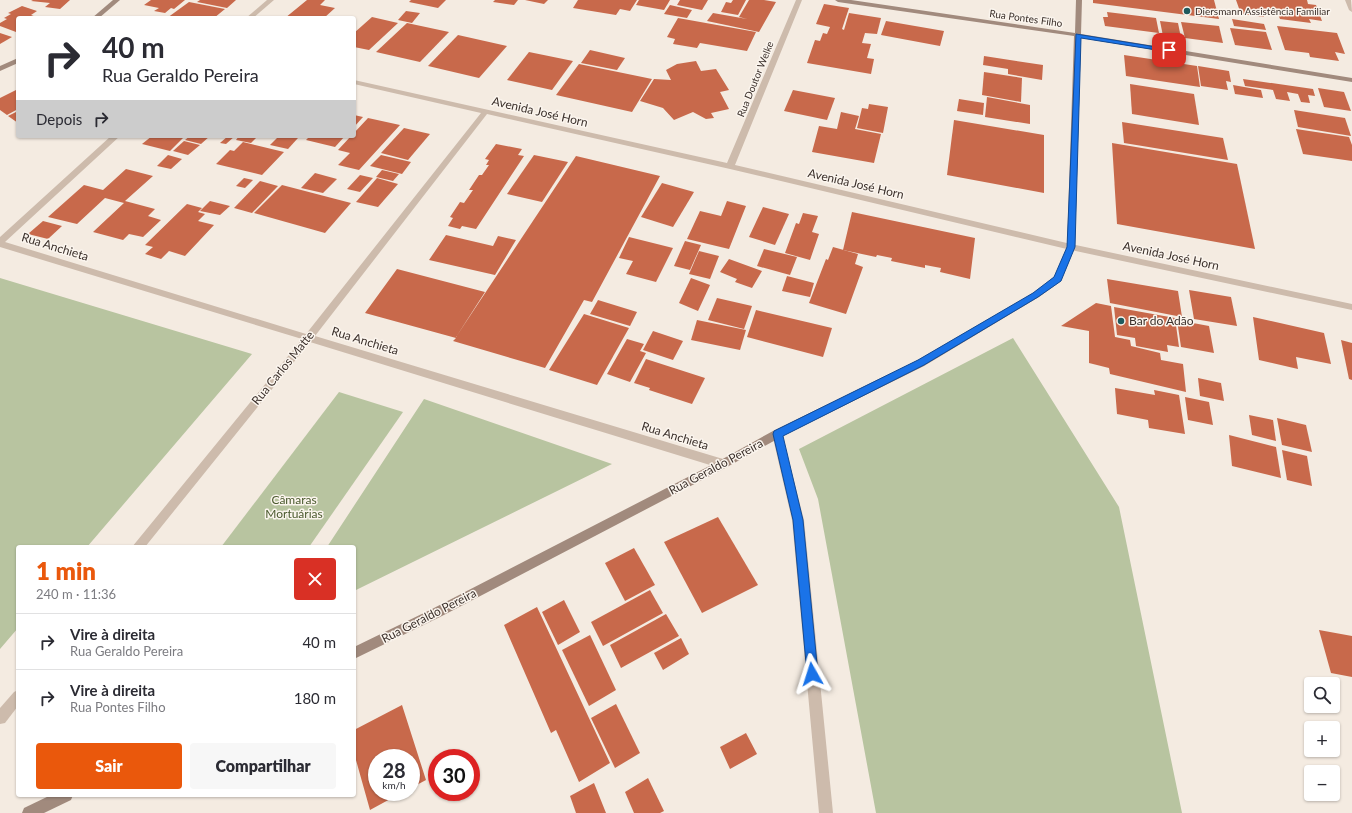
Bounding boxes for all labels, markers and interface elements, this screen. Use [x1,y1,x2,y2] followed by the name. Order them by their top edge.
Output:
[1195,5,1330,17] place label: Diersmann Assistência Familiar
[1182,6,1192,16] marker: Diersmann Assistência Familiar
[989,7,1064,29] street label: Rua Pontes Filho
[102,30,165,64] text: 40 m
[36,32,88,84] icon: right
[1152,33,1186,67] pin
[734,39,776,119] street label: Rua Doutor Welke
[1158,39,1180,61] icon: arrive
[102,64,259,86] text: Rua Geraldo Pereira
[491,93,590,130] street label: Avenida José Horn
[90,108,112,130] icon: right
[36,110,82,128] text: Depois
[807,165,906,202] street label: Avenida José Horn
[20,229,90,264] street label: Rua Anchieta
[1122,238,1221,273] street label: Avenida José Horn
[1129,313,1194,328] place label: Bar do Adão
[1116,316,1126,326] marker: Bar do Adão
[330,323,400,358] street label: Rua Anchieta
[248,328,317,408] street label: Rua Carlos Matte
[640,418,710,453] street label: Rua Anchieta
[666,435,765,498] street label: Rua Geraldo Pereira
[265,492,323,521] park label: Câmaras Mortuárias
[36,556,96,585] text: 1 min
[294,558,336,600] button: close
[379,585,479,646] street label: Rua Geraldo Pereira
[36,586,116,602] text: 240 m · 11:36
[70,625,155,643] text: Vire à direita
[36,631,58,653] icon: right
[302,633,336,651] text: 40 m
[70,643,183,659] text: Rua Geraldo Pereira
[791,653,833,695] position arrow
[1304,677,1340,801] map controls
[1304,677,1340,713] button: search
[70,681,155,699] text: Vire à direita
[36,687,58,709] icon: right
[294,689,336,707] text: 180 m
[70,699,166,715] text: Rua Pontes Filho
[1304,721,1340,757] button: +
[36,743,182,789] button: Sair
[190,743,336,789] button: Compartilhar
[428,749,480,801] speed limit sign: 30
[382,758,406,782] text: 28
[1304,765,1340,801] button: −
[382,779,406,791] text: km/h

